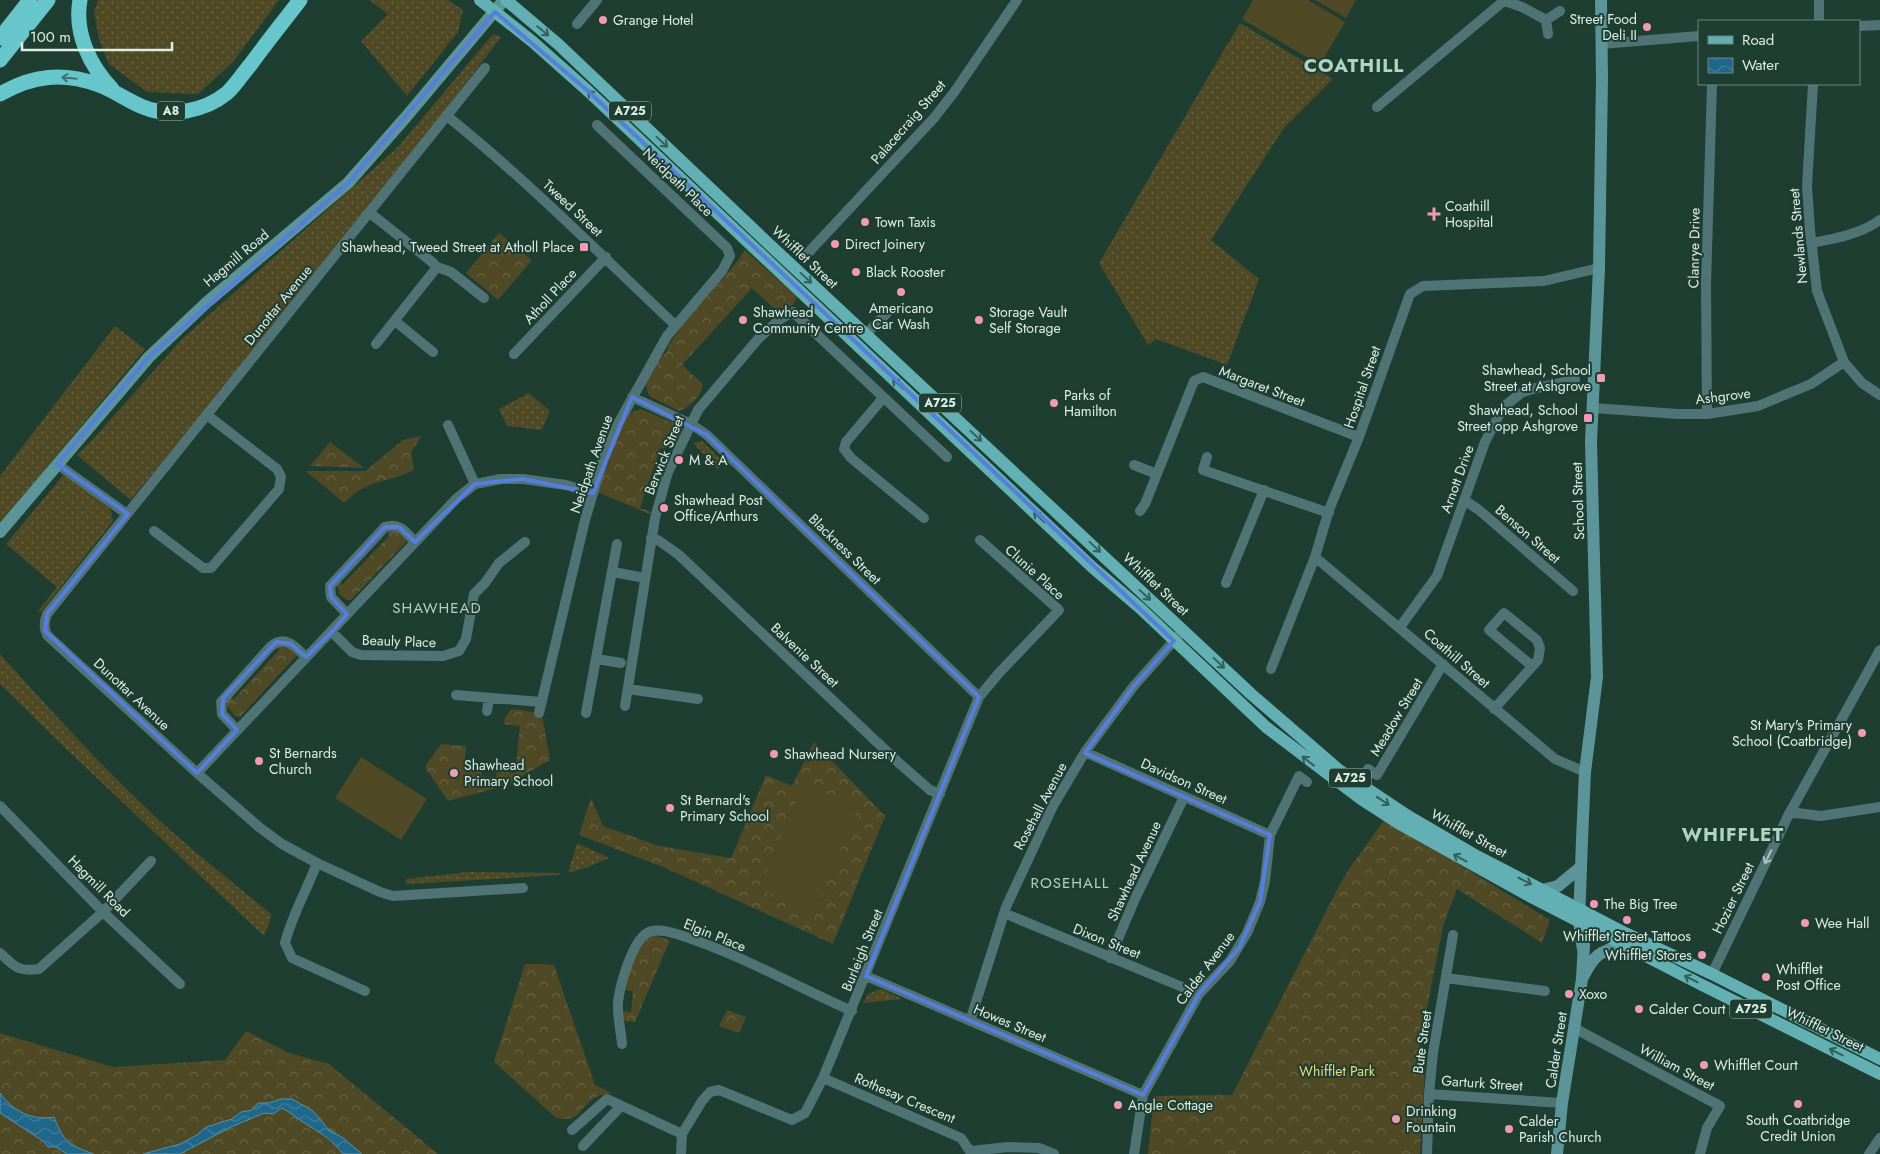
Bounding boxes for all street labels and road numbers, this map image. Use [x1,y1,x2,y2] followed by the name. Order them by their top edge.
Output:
[866,75,951,168] street label: Palacecraig Street
[157,102,185,120] road number: A8
[609,102,651,120] road number: A725
[638,143,718,221] street label: Neidpath Place
[539,175,608,241] street label: Tweed Street
[1784,187,1812,285] street label: Newlands Street
[1683,208,1705,288] street label: Clanrye Drive
[767,221,843,293] street label: Whifflet Street
[199,225,273,291] street label: Hagmill Road
[239,261,317,349] street label: Dunottar Avenue
[519,264,581,328] street label: Atholl Place
[1339,343,1386,431] street label: Hospital Street
[1216,361,1308,412] street label: Margaret Street
[1694,383,1752,409] street label: Ashgrove
[919,393,961,412] road number: A725
[565,412,617,516] street label: Neidpath Avenue
[639,412,689,498] street label: Berwick Street
[1435,442,1479,516] street label: Arnott Drive
[1567,461,1589,540] street label: School Street
[1491,500,1565,568] street label: Benson Street
[804,509,886,589] street label: Blackness Street
[1001,540,1069,604] street label: Clunie Place
[1118,548,1194,620] street label: Whifflet Street
[766,618,844,692] street label: Balvenie Street
[1419,623,1495,693] street label: Coathill Street
[362,630,436,652] street label: Beauly Place
[89,653,175,735] street label: Dunottar Avenue
[1365,674,1428,760] street label: Meadow Street
[1138,753,1231,809] street label: Davidson Street
[1008,759,1072,853] street label: Rosehall Avenue
[1329,768,1371,788] road number: A725
[1427,804,1511,862] street label: Whifflet Street
[1102,818,1166,924] street label: Shawhead Avenue
[64,851,134,921] street label: Hagmill Road
[1707,858,1759,937] street label: Hozier Street
[836,905,888,994] street label: Burleigh Street
[681,913,749,957] street label: Elgin Place
[1070,918,1144,964] street label: Dixon Street
[1171,927,1239,1009] street label: Calder Avenue
[971,999,1050,1048] street label: Howes Street
[1730,1000,1772,1019] road number: A725
[1783,1002,1868,1057] street label: Whifflet Street
[1408,1009,1436,1075] street label: Bute Street
[1540,1010,1572,1090] street label: Calder Street
[1636,1039,1719,1096] street label: William Street
[852,1068,959,1128] street label: Rothesay Crescent
[1441,1070,1524,1096] street label: Garturk Street

